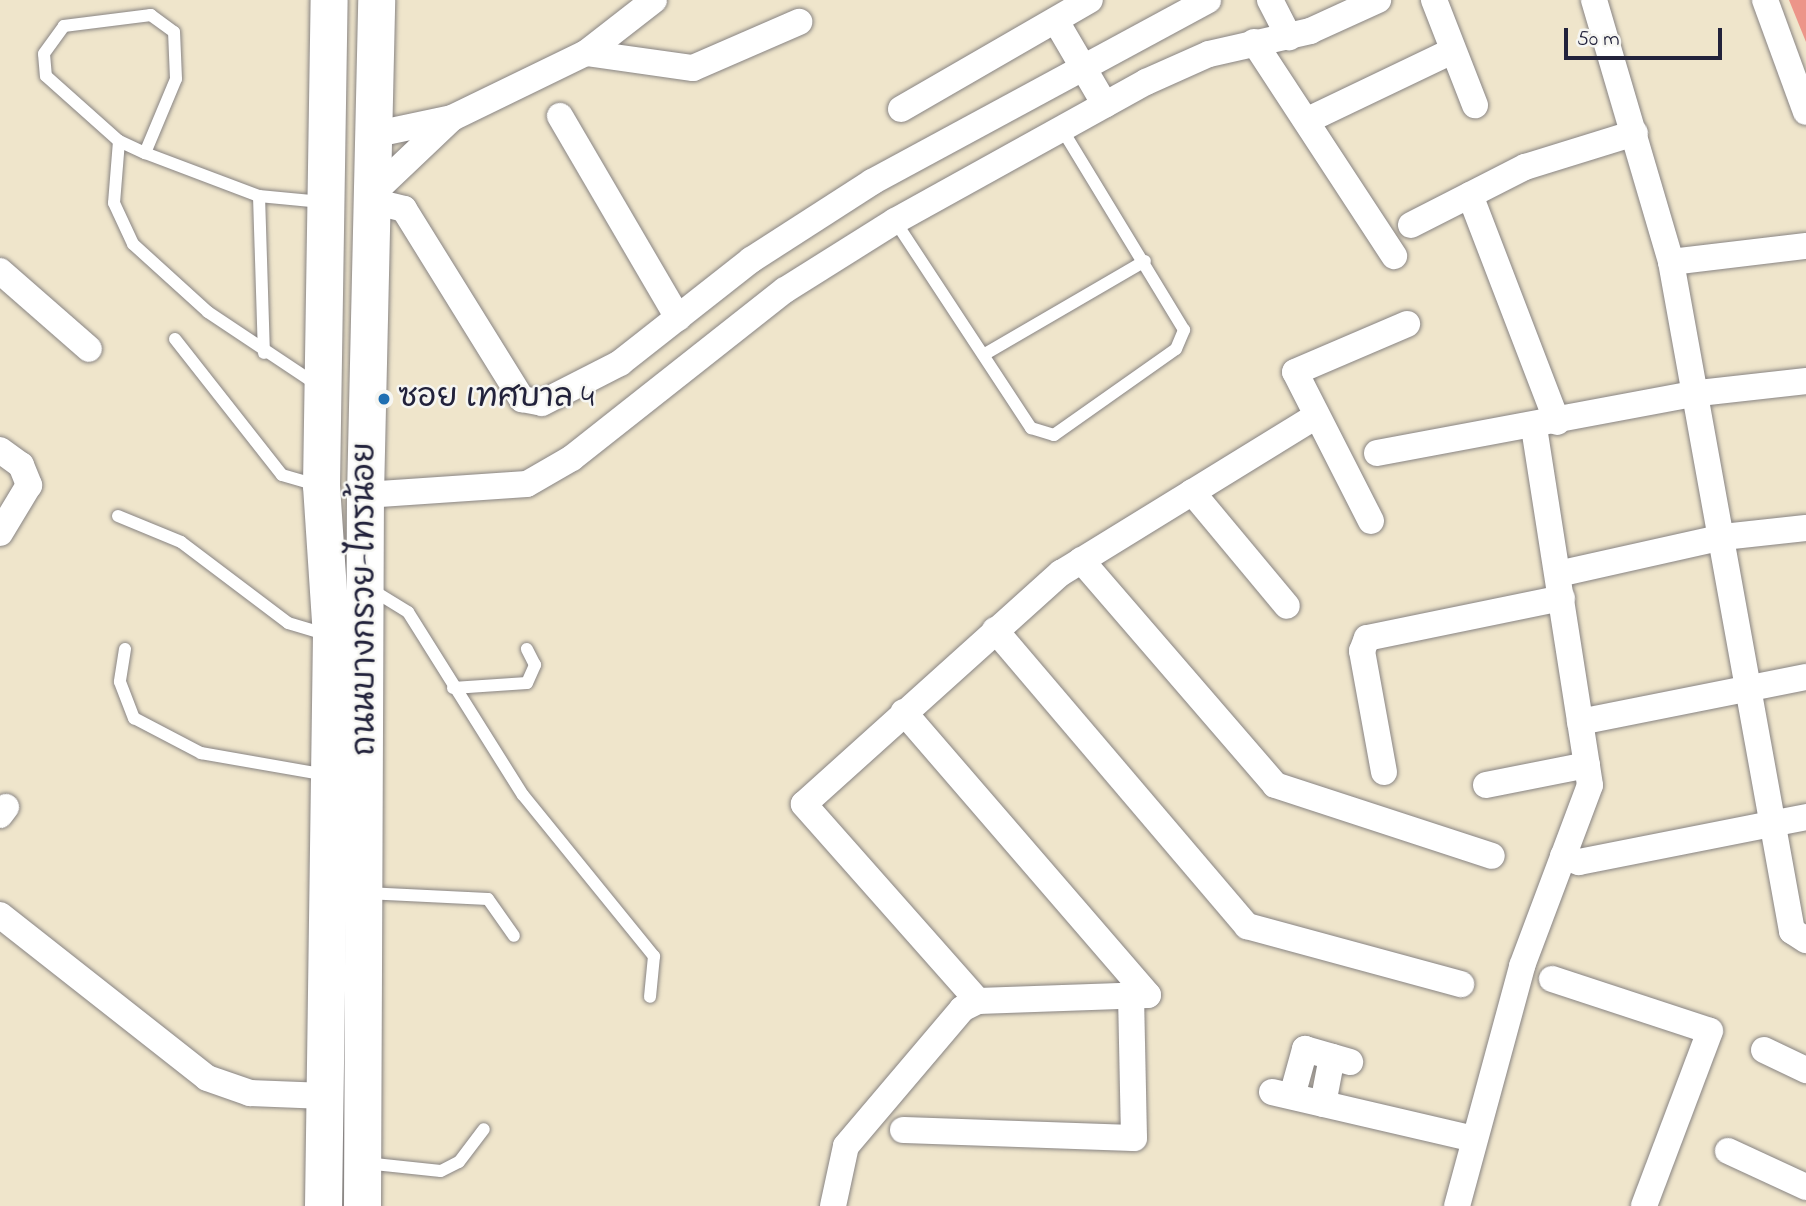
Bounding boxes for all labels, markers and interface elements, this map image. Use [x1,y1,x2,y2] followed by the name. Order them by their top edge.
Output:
[1568,14,1726,58] scale bar
[1577,25,1620,55] text: 50 m
[398,380,594,418] place label: ซอย เทศบาล 4
[376,391,392,407] marker: ซอย เทศบาล 4
[348,442,386,756] street label: ถนนบางกรวย-ไทรน้อย

